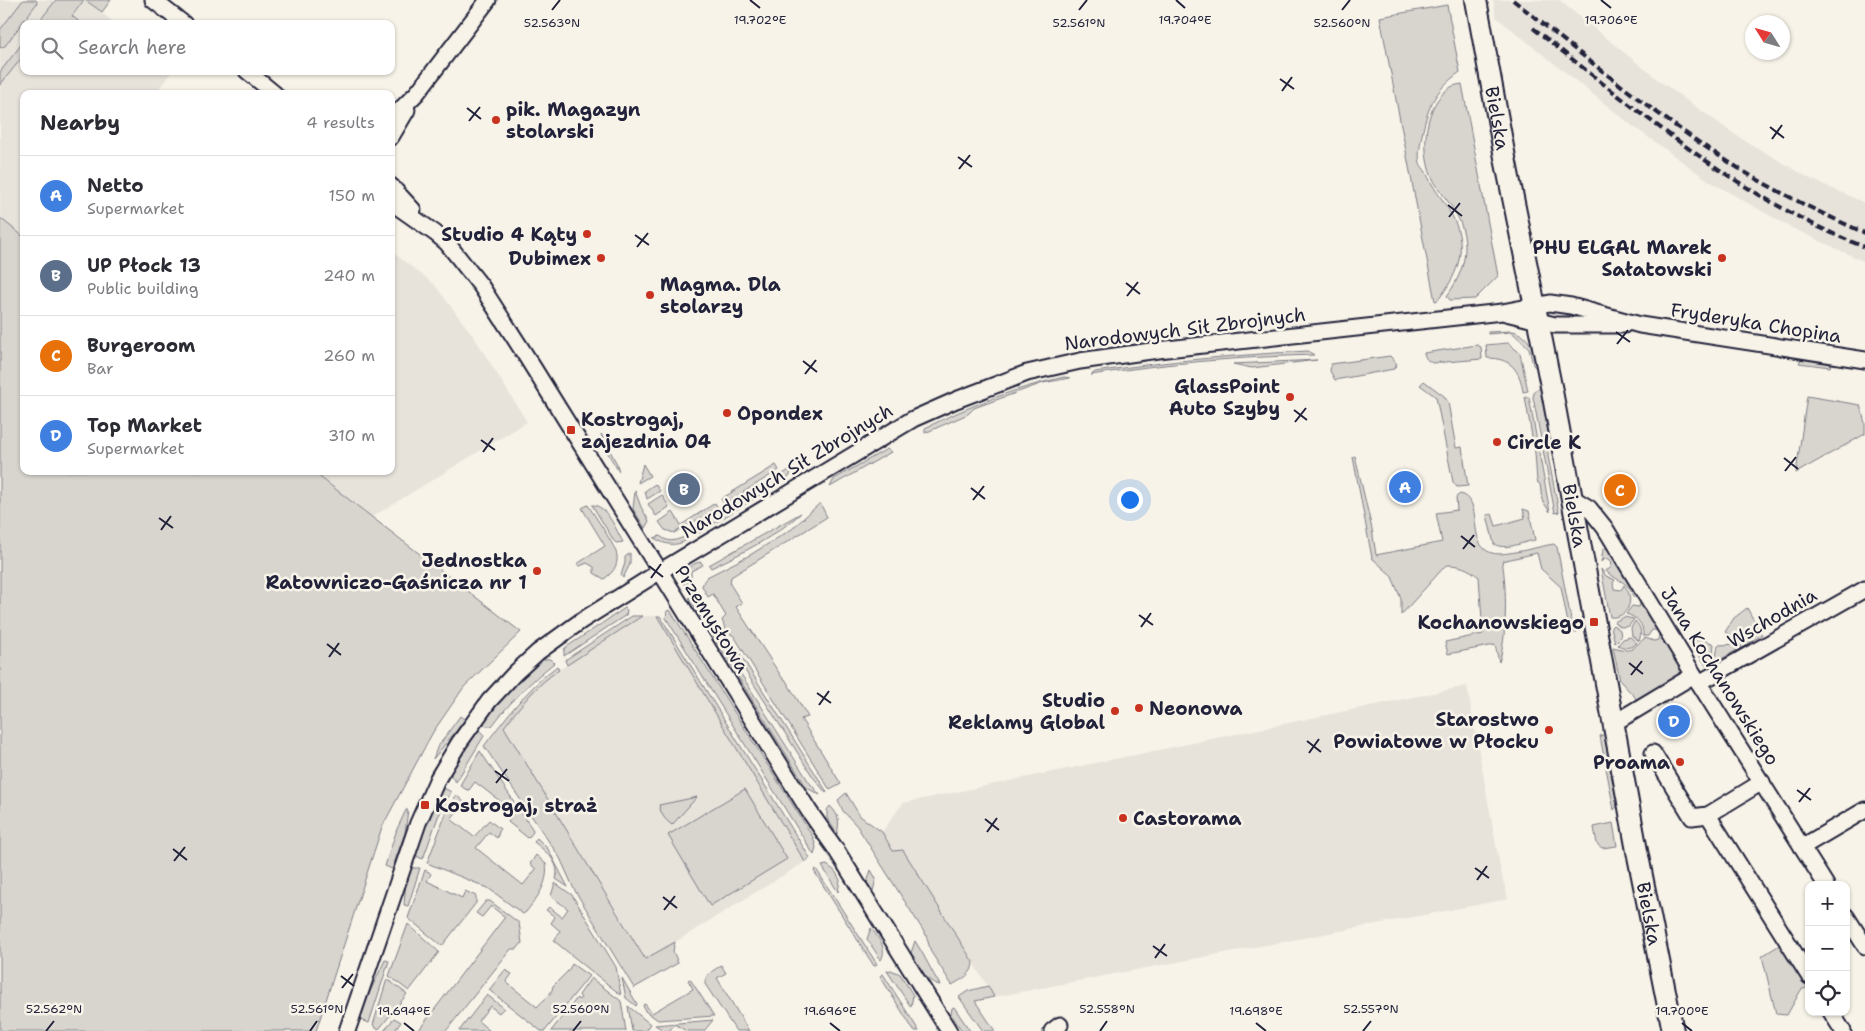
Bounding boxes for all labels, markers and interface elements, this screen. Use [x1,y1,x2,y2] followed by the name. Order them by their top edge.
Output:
[734,12,786,28] text: 19.702°E
[1159,12,1211,28] text: 19.704°E
[1584,12,1638,28] text: 19.706°E
[524,15,580,31] text: 52.563°N
[1053,15,1105,31] text: 52.561°N
[1314,15,1370,31] text: 52.560°N
[1745,15,1790,60] north arrow
[20,20,395,75] search box
[38,34,66,62] icon: search
[78,35,187,60] text: Search here
[1480,84,1516,152] street label: Bielska
[506,97,641,144] place label: pik. Magazyn stolarski
[40,109,120,137] text: Nearby
[306,112,375,133] text: 4 results
[490,114,502,126] marker: pik. Magazyn stolarski
[87,173,144,198] text: Netto
[50,185,62,206] text: A
[328,185,375,206] text: 150 m
[87,198,184,219] text: Supermarket
[441,222,577,247] place label: Studio 4 Kąty
[581,228,593,240] marker: Studio 4 Kąty
[1532,235,1712,282] place label: PHU ELGAL Marek Sałatowski
[509,246,591,271] place label: Dubimex
[595,252,607,264] marker: Dubimex
[1716,252,1728,264] marker: PHU ELGAL Marek Sałatowski
[87,253,201,278] text: UP Płock 13
[51,265,61,286] text: B
[323,265,375,286] text: 240 m
[660,272,781,319] place label: Magma. Dla stolarzy
[87,278,199,299] text: Public building
[644,289,656,301] marker: Magma. Dla stolarzy
[1669,297,1843,349] street label: Fryderyka Chopina
[1063,302,1307,356] street label: Narodowych Sił Zbrojnych
[87,333,195,358] text: Burgeroom
[51,345,61,366] text: C
[323,345,375,366] text: 260 m
[87,358,114,379] text: Bar
[1169,374,1280,421] place label: GlassPoint Auto Szyby
[1284,391,1296,403] marker: GlassPoint Auto Szyby
[676,398,898,544] street label: Narodowych Sił Zbrojnych
[737,401,823,426] place label: Opondex
[581,407,712,454] place label: Kostrogaj, zajezdnia 04
[721,407,733,419] marker: Opondex
[87,413,202,438] text: Top Market
[565,424,577,436] marker: Kostrogaj, zajezdnia 04
[50,425,62,446] text: D
[328,425,375,446] text: 310 m
[1507,430,1581,455] place label: Circle K
[1491,436,1503,448] marker: Circle K
[87,438,184,459] text: Supermarket
[1389,468,1421,506] pin: A
[668,470,700,508] pin: B
[1604,471,1636,509] pin: C
[1557,482,1593,549] street label: Bielska
[1117,487,1143,513] your location
[266,548,527,595] place label: Jednostka Ratowniczo-Gaśnicza nr 1
[669,561,755,678] street label: Przemysłowa
[531,565,543,577] marker: Jednostka Ratowniczo-Gaśnicza nr 1
[1655,582,1785,770] street label: Jana Kochanowskiego
[1723,582,1821,654] street label: Wschodnia
[1417,610,1584,635] place label: Kochanowskiego
[1588,616,1600,628] marker: Kochanowskiego
[948,688,1105,735] place label: Studio Reklamy Global
[1149,696,1243,721] place label: Neonowa
[1133,702,1145,714] marker: Neonowa
[1658,702,1690,740] pin: D
[1109,705,1121,717] marker: Studio Reklamy Global
[1333,707,1539,754] place label: Starostwo Powiatowe w Płocku
[1543,724,1555,736] marker: Starostwo Powiatowe w Płocku
[1593,750,1670,775] place label: Proama
[1674,756,1686,768] marker: Proama
[435,793,598,818] place label: Kostrogaj, straż
[419,799,431,811] marker: Kostrogaj, straż
[1133,806,1241,831] place label: Castorama
[1117,812,1129,824] marker: Castorama
[1631,880,1668,948] street label: Bielska
[1805,881,1850,1016] map controls
[1805,881,1850,926] button: +
[1805,926,1850,971] button: −
[1805,971,1850,1016] button: locate
[26,1001,82,1017] text: 52.562°N
[291,1001,343,1017] text: 52.561°N
[553,1001,609,1017] text: 52.560°N
[1079,1001,1135,1017] text: 52.558°N
[1343,1001,1399,1017] text: 52.557°N
[378,1003,431,1019] text: 19.694°E
[803,1003,857,1019] text: 19.696°E
[1229,1003,1283,1019] text: 19.698°E
[1655,1003,1709,1019] text: 19.700°E

